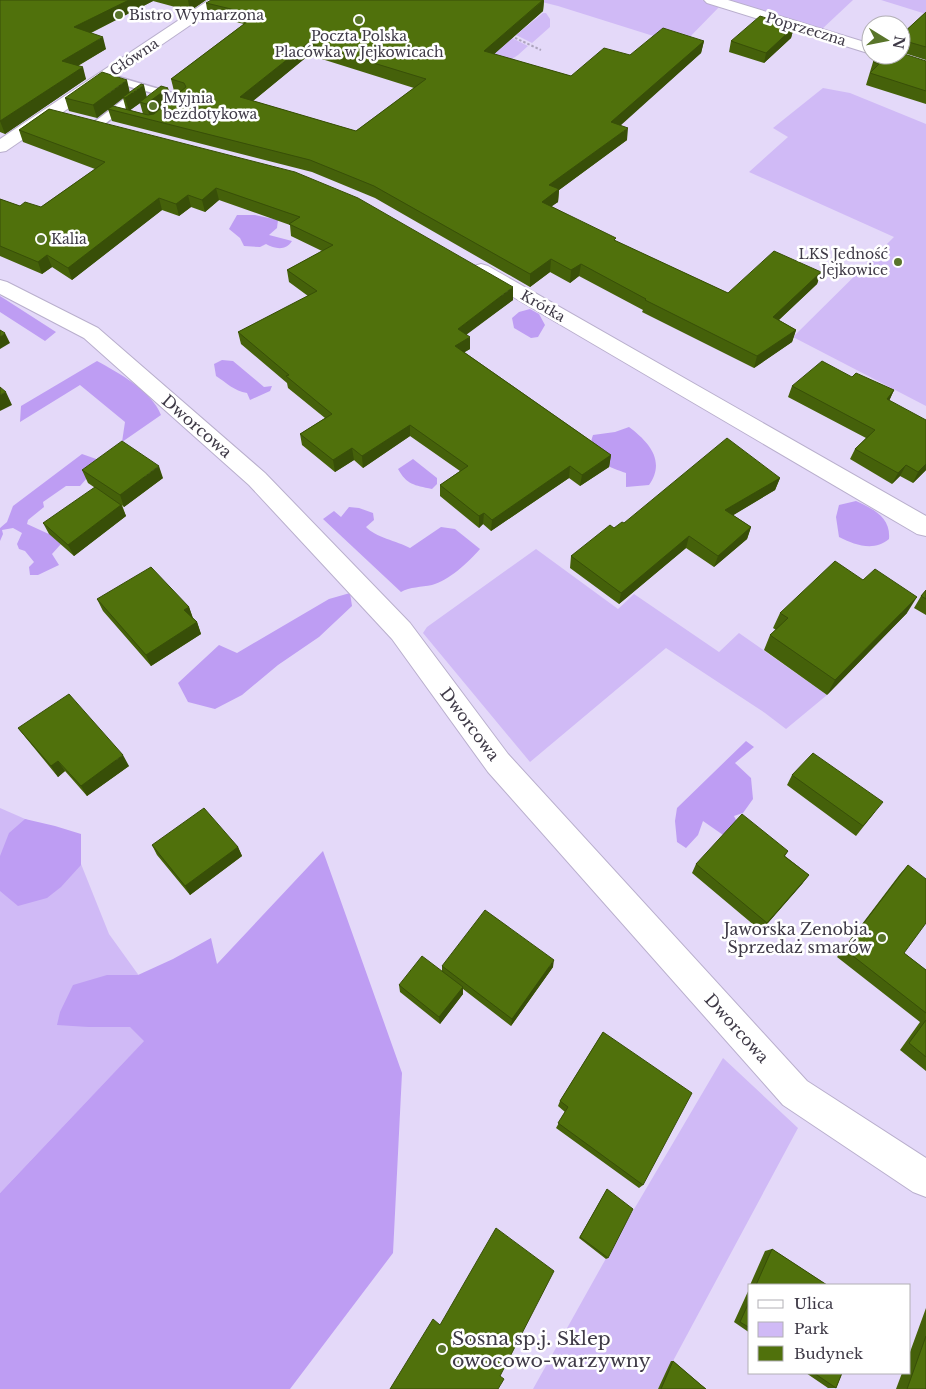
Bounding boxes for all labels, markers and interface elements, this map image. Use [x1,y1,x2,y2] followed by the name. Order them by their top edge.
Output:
[129,6,264,24] place label: Bistro Wymarzona
[764,8,849,50] street label: Poprzeczna
[113,9,125,21] marker: Bistro Wymarzona
[353,14,365,26] marker: Poczta Polska Placówka w Jejkowicach
[861,15,911,65] north arrow
[274,27,444,61] place label: Poczta Polska Placówka w Jejkowicach
[106,34,162,80] street label: Główna
[889,34,909,50] text: N
[162,89,258,123] place label: Myjnia bezdotykowa
[147,100,159,112] marker: Myjnia bezdotykowa
[51,230,87,248] place label: Kalia
[35,233,47,245] marker: Kalia
[799,245,888,279] place label: LKS Jedność Jejkowice
[892,256,904,268] marker: LKS Jedność Jejkowice
[518,286,569,326] street label: Krótka
[158,390,236,462] street label: Dworcowa
[436,683,504,765] street label: Dworcowa
[722,919,872,957] place label: Jaworska Zenobia. Sprzedaż smarów
[876,932,888,944] marker: Jaworska Zenobia. Sprzedaż smarów
[701,989,773,1067] street label: Dworcowa
[748,1284,911,1374] legend
[794,1294,834,1313] text: Ulica
[794,1319,830,1338] text: Park
[452,1327,651,1372] place label: Sosna sp.j. Sklep owocowo-warzywny
[436,1343,448,1355] marker: Sosna sp.j. Sklep owocowo-warzywny
[794,1344,864,1363] text: Budynek

